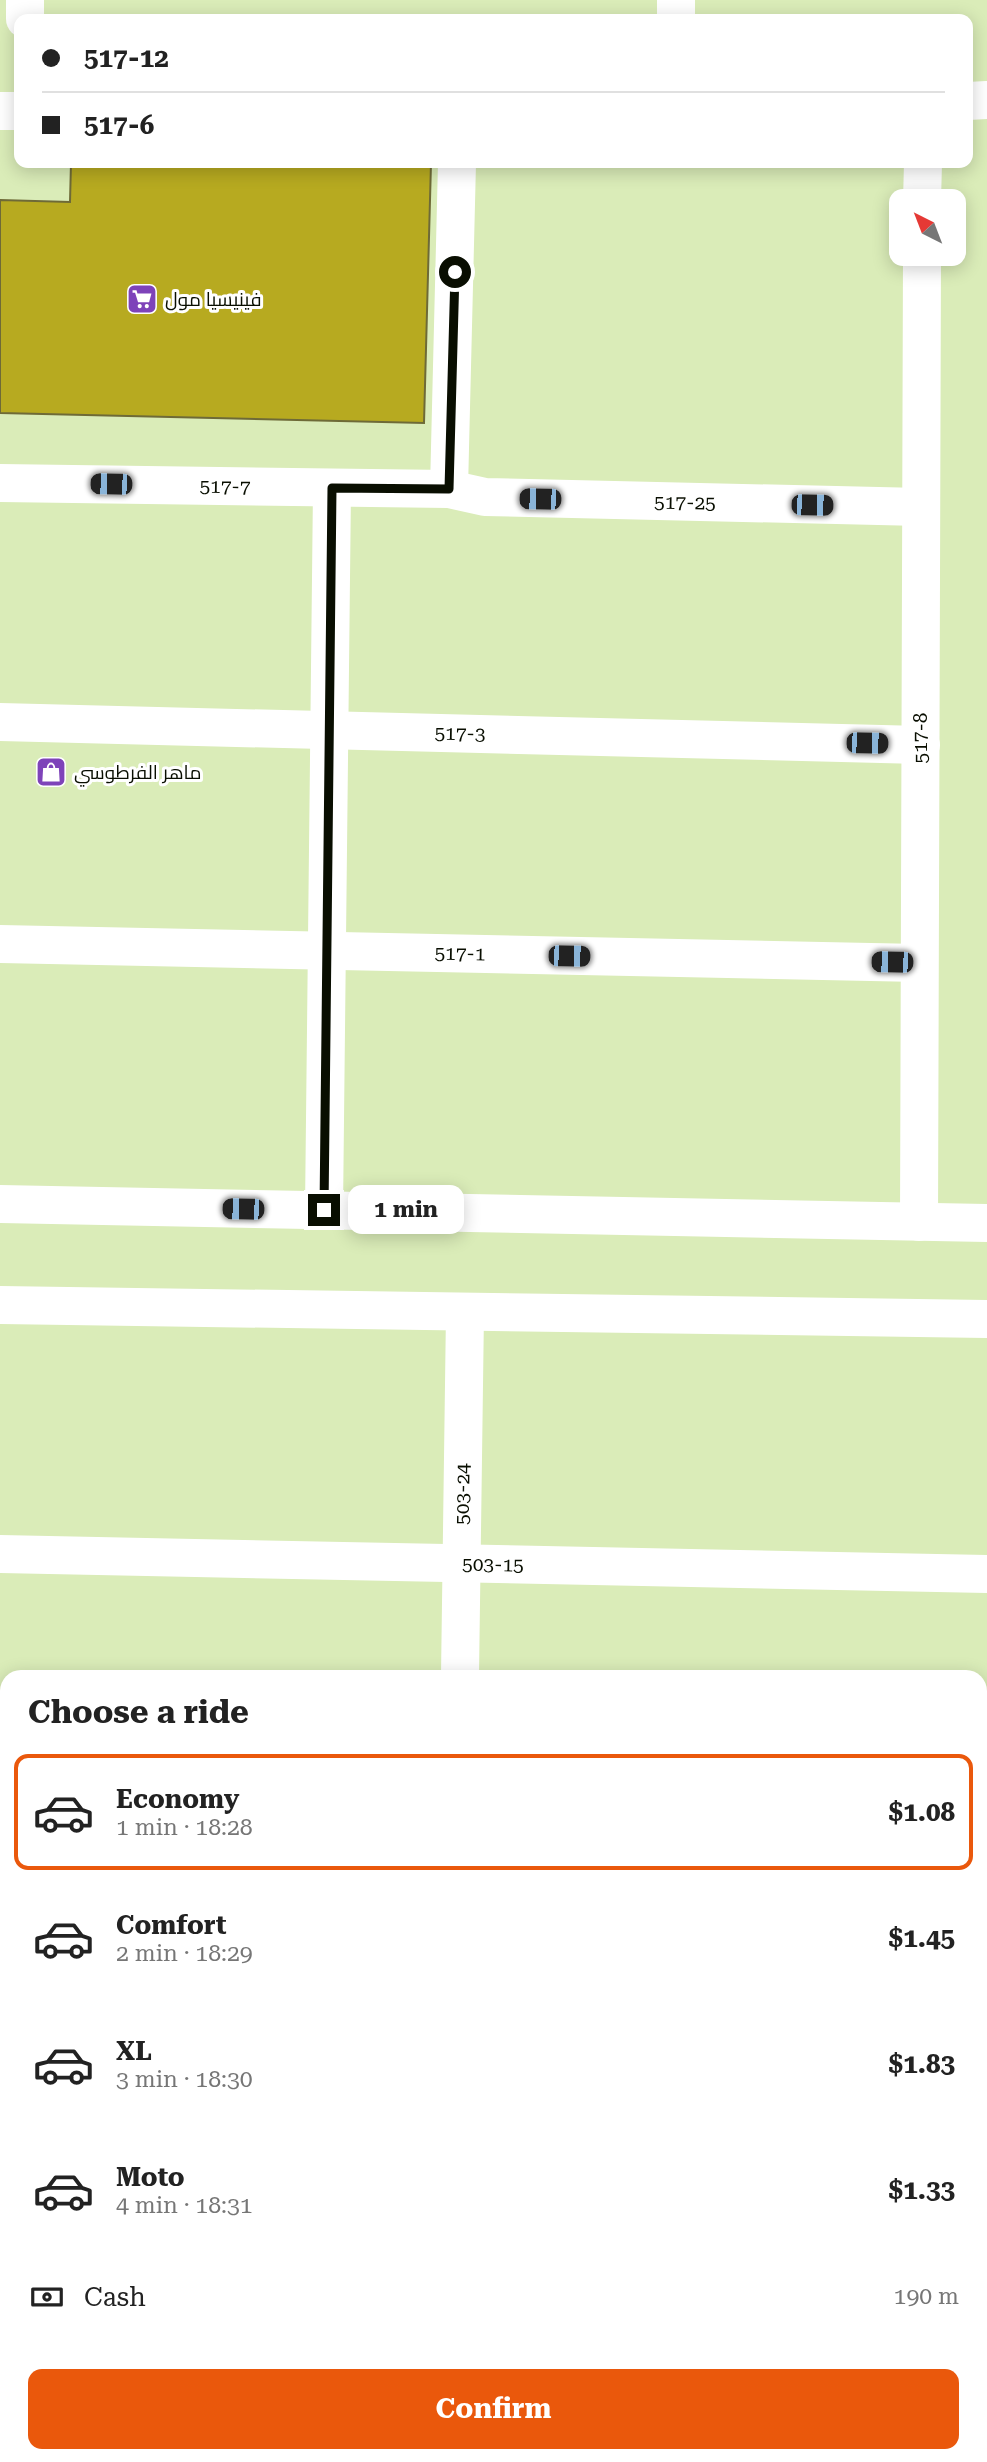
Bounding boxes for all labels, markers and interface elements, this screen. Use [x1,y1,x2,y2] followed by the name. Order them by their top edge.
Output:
[84,43,169,73] text: 517-12
[84,110,154,140] text: 517-6
[889,189,966,266] north arrow
[889,189,966,266] map controls
[439,256,471,288] route start
[125,282,159,316] supermarket icon: فينيسيا مول
[165,288,261,311] place label: فينيسيا مول
[90,473,133,495] car
[199,475,251,498] street label: 517-7
[519,488,562,510] car
[654,490,716,515] street label: 517-25
[791,494,834,516] car
[909,713,932,763] street label: 517-8
[434,722,486,745] street label: 517-3
[846,732,889,754] car
[34,755,68,789] shop icon: ماهر الفرطوسي
[74,761,201,787] place label: ماهر الفرطوسي
[434,942,486,965] street label: 517-1
[548,945,591,967] car
[871,951,914,973] car
[348,1186,464,1234] callout: 1 min
[308,1194,340,1226] route end
[374,1196,438,1223] text: 1 min
[222,1198,265,1220] car
[450,1463,475,1525] street label: 503-24
[462,1552,524,1577] street label: 503-15
[28,1693,249,1731] text: Choose a ride
[32,1781,95,1844] icon: car
[116,1784,239,1814] text: Economy
[889,1797,955,1827] text: $1.08
[116,1814,253,1841] text: 1 min · 18:28
[32,1907,95,1970] icon: car
[116,1910,226,1940] text: Comfort
[889,1923,955,1953] text: $1.45
[116,1940,253,1967] text: 2 min · 18:29
[32,2033,95,2096] icon: car
[116,2036,152,2066] text: XL
[889,2049,955,2079] text: $1.83
[116,2066,253,2093] text: 3 min · 18:30
[32,2159,95,2222] icon: car
[116,2162,185,2192] text: Moto
[889,2175,955,2205] text: $1.33
[116,2192,253,2219] text: 4 min · 18:31
[28,2278,66,2316] icon: cash
[84,2282,146,2312] text: Cash
[894,2283,959,2310] text: 190 m
[28,2369,959,2449] button: Confirm

